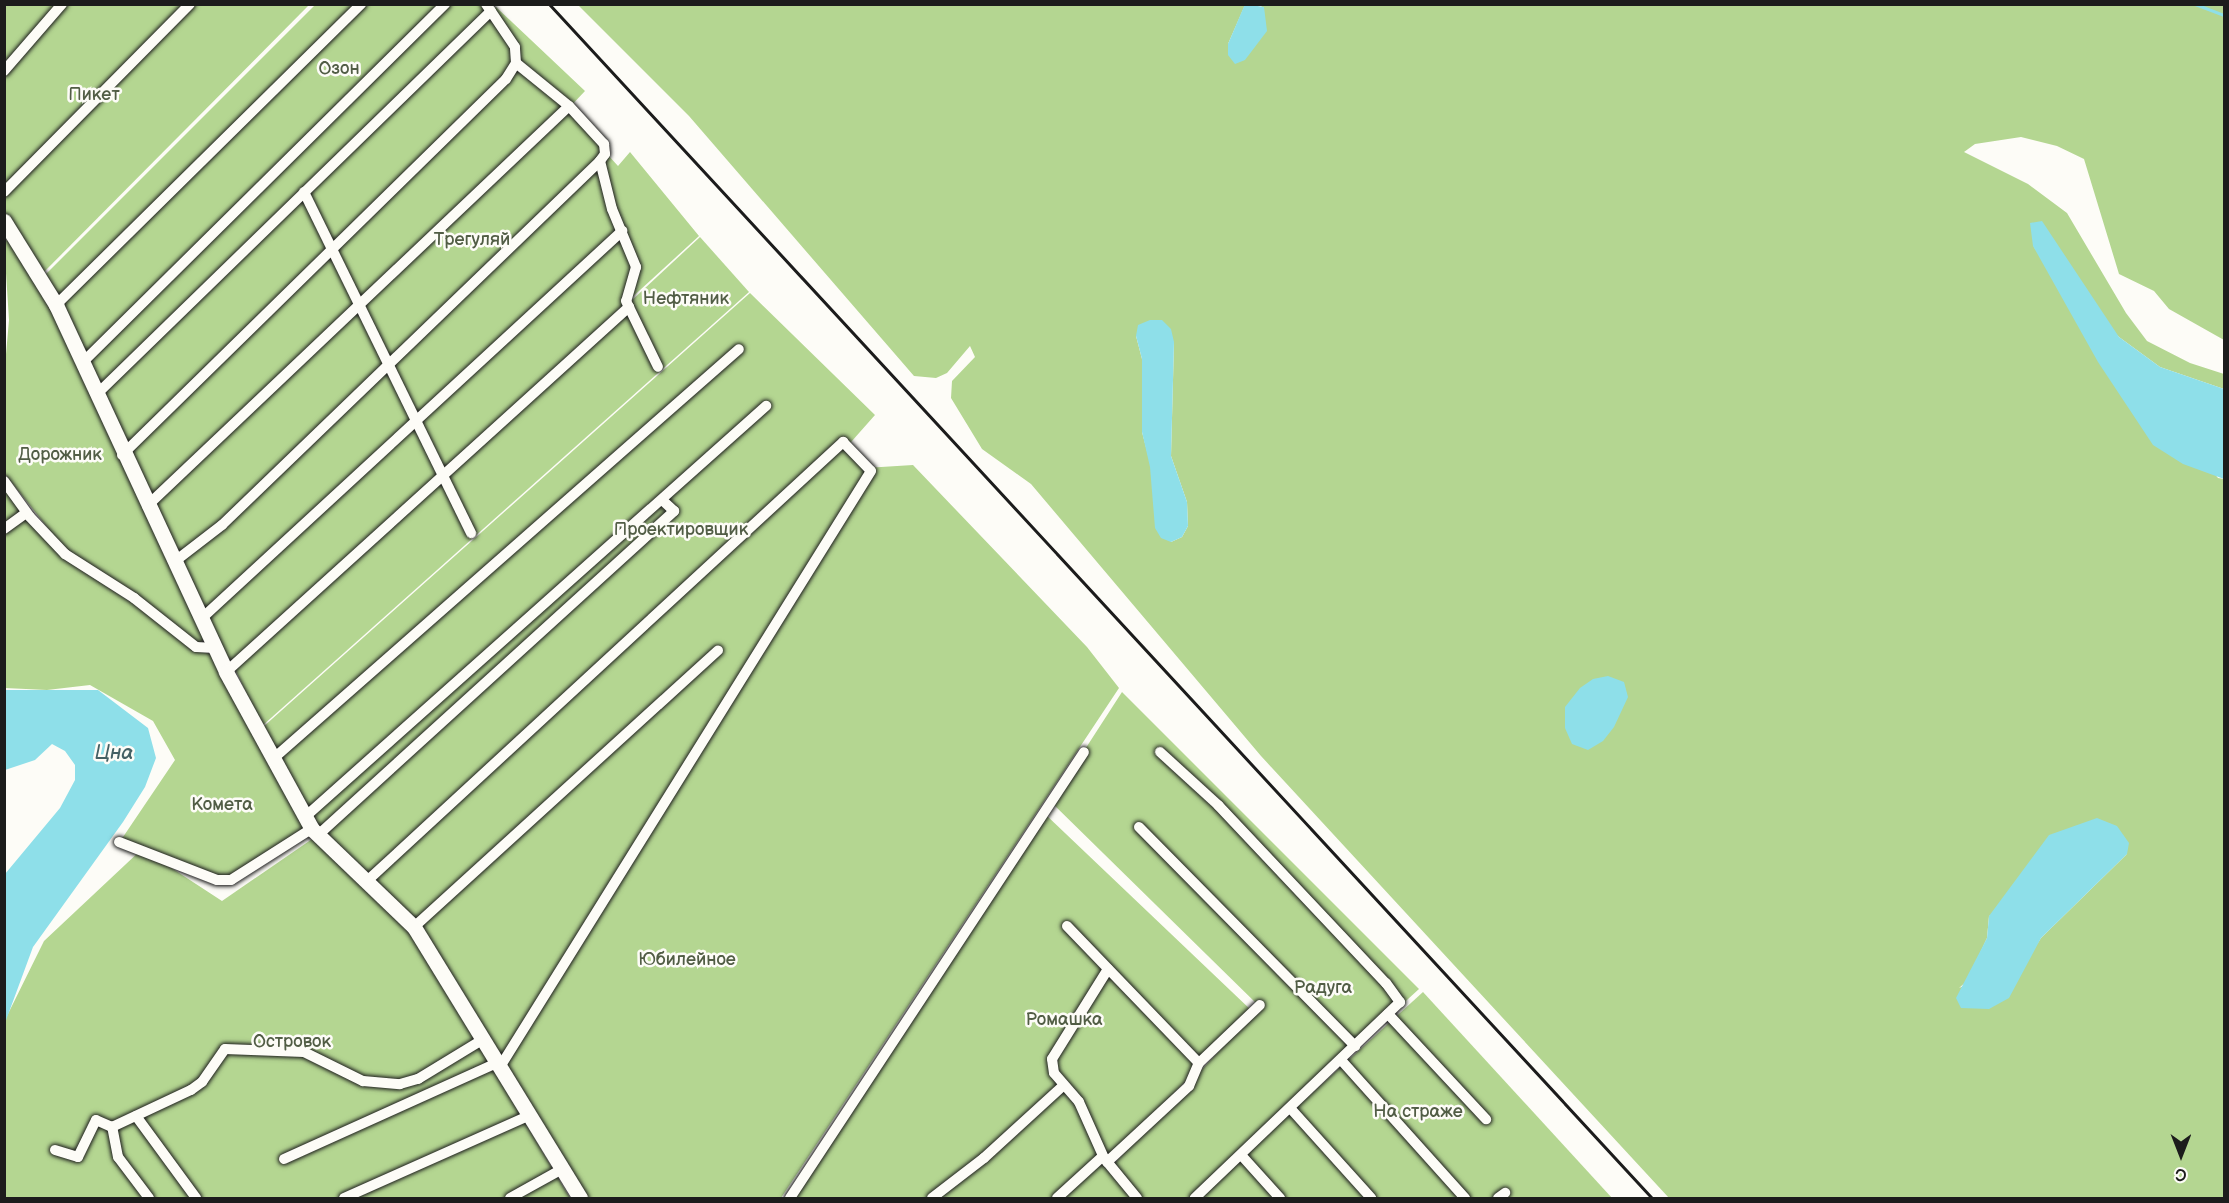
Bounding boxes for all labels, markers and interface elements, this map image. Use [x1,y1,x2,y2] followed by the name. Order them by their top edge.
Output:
[318,58,360,80] park label: Озон
[68,84,120,106] park label: Пикет
[434,229,510,251] park label: Трегуляй
[643,288,729,310] park label: Нефтяник
[18,444,102,466] park label: Дорожник
[614,519,748,541] park label: Проектировщик
[95,741,133,765] water label: Цна
[191,794,253,816] park label: Комета
[638,949,736,971] park label: Юбилейное
[1294,977,1352,999] park label: Радуга
[1025,1009,1103,1031] park label: Ромашка
[253,1031,331,1053] park label: Островок
[1373,1101,1463,1123] park label: На страже
[2151,1125,2211,1185] north arrow
[2175,1164,2187,1183] text: С

